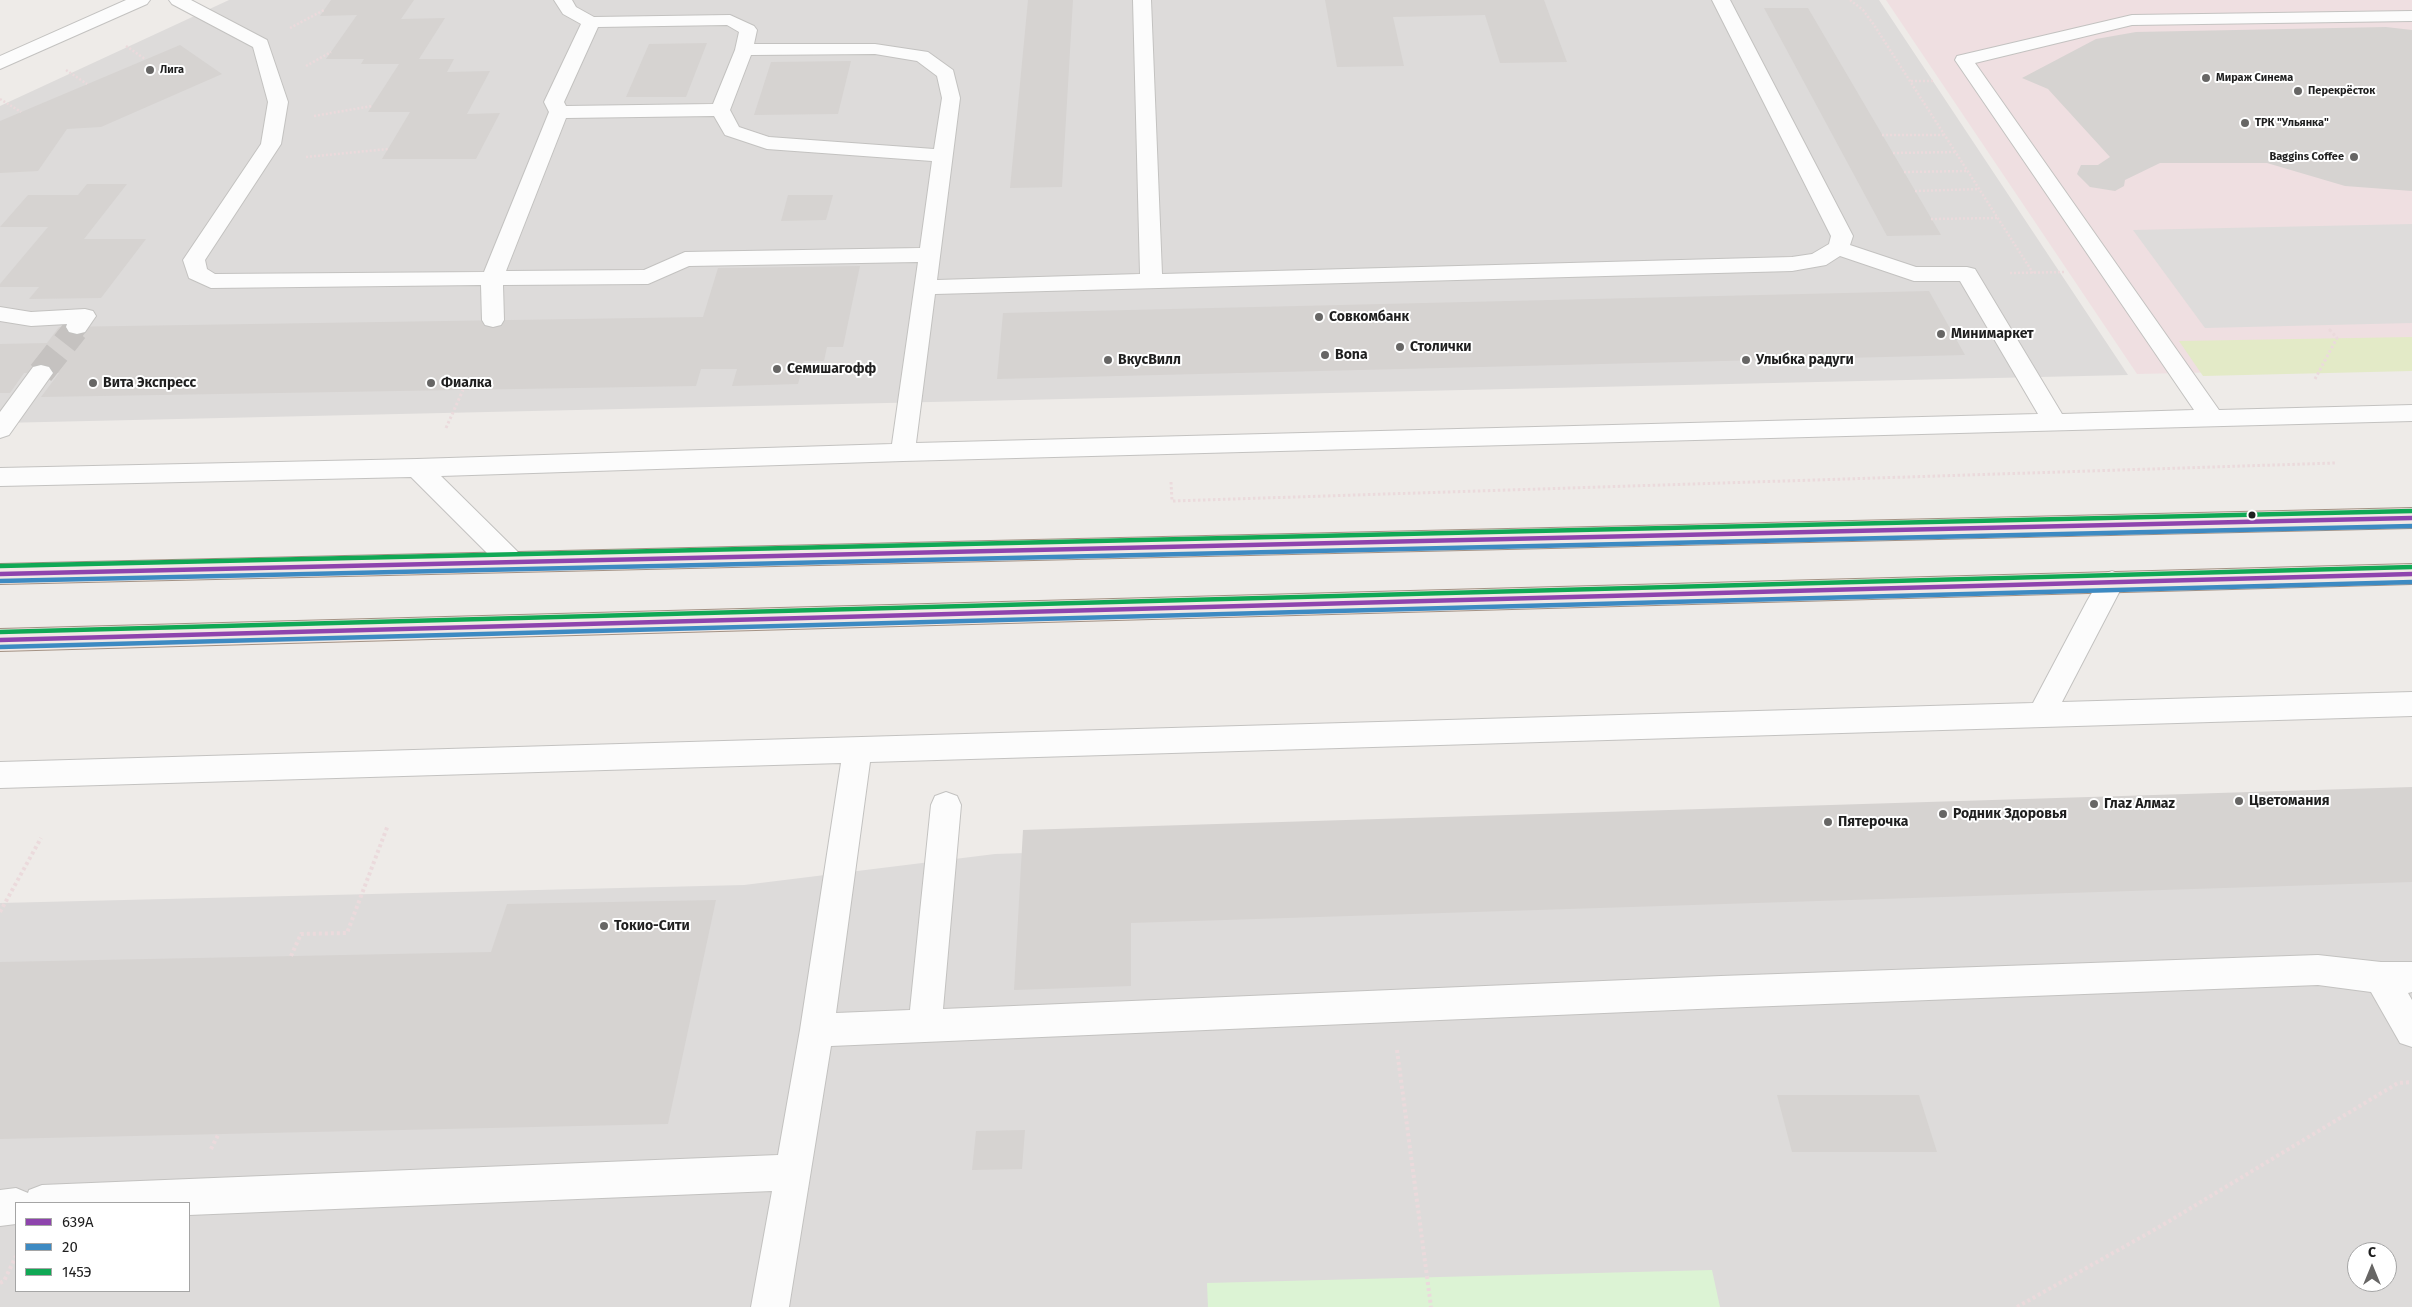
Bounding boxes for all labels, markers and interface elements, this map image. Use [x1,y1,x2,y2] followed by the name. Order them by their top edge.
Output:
[160,63,184,77] place label: Лига
[144,64,156,76] marker: Лига
[2216,71,2293,85] place label: Мираж Синема
[2200,72,2212,84] marker: Мираж Синема
[2308,84,2375,98] place label: Перекрёсток
[2292,85,2304,97] marker: Перекрёсток
[2255,116,2329,130] place label: ТРК "Ульянка"
[2239,117,2251,129] marker: ТРК "Ульянка"
[2269,150,2344,164] place label: Baggins Coffee
[2348,151,2360,163] marker: Baggins Coffee
[1329,309,1409,325] place label: Совкомбанк
[1313,311,1325,323] marker: Совкомбанк
[1951,326,2034,342] place label: Минимаркет
[1935,328,1947,340] marker: Минимаркет
[1410,339,1472,355] place label: Столички
[1394,341,1406,353] marker: Столички
[1335,347,1368,363] place label: Bona
[1319,349,1331,361] marker: Bona
[1118,352,1181,368] place label: ВкусВилл
[1756,352,1854,368] place label: Улыбка радуги
[1102,354,1114,366] marker: ВкусВилл
[1740,354,1752,366] marker: Улыбка радуги
[787,361,876,377] place label: Семишагофф
[771,363,783,375] marker: Семишагофф
[103,375,196,391] place label: Вита Экспресс
[441,375,492,391] place label: Фиалка
[87,377,99,389] marker: Вита Экспресс
[425,377,437,389] marker: Фиалка
[2247,510,2257,520] unlabelled marker
[2249,793,2329,809] place label: Цветомания
[2233,795,2245,807] marker: Цветомания
[2104,796,2175,812] place label: Глаz Алмаz
[2088,798,2100,810] marker: Глаz Алмаz
[1953,806,2067,822] place label: Родник Здоровья
[1937,808,1949,820] marker: Родник Здоровья
[1838,814,1908,830] place label: Пятерочка
[1822,816,1834,828] marker: Пятерочка
[614,918,690,934] place label: Токио-Сити
[598,920,610,932] marker: Токио-Сити
[15,1202,190,1292] legend
[62,1213,93,1231] text: 639А
[62,1238,78,1256] text: 20
[2347,1242,2397,1292] north arrow
[2368,1244,2376,1261] text: С
[62,1263,92,1281] text: 145Э

